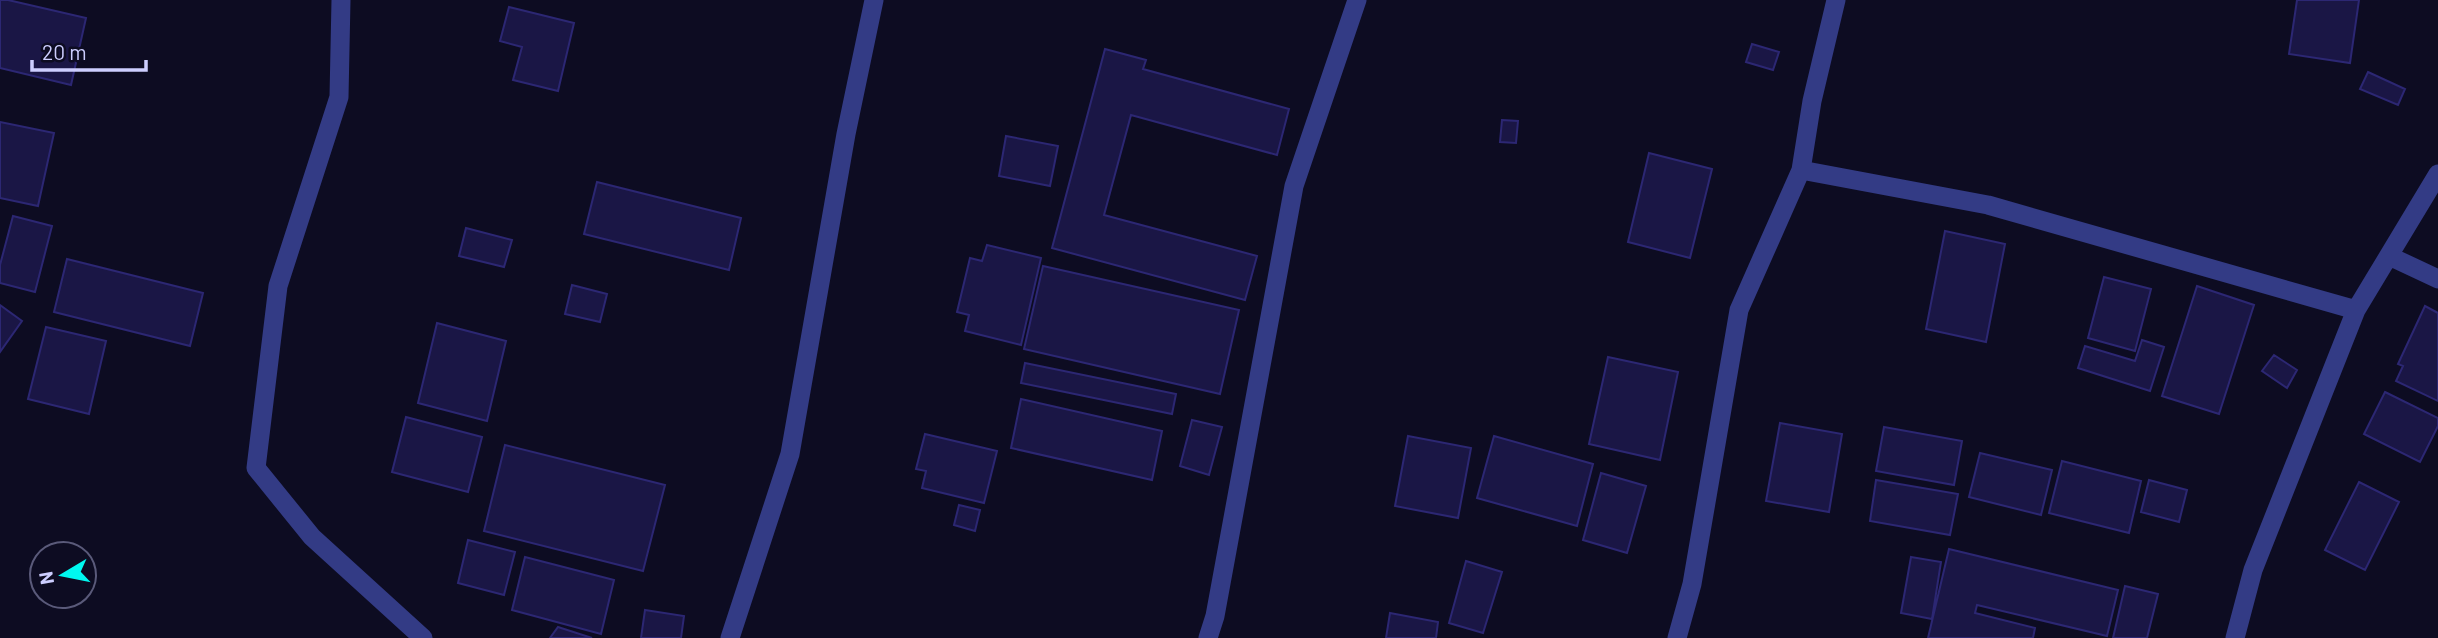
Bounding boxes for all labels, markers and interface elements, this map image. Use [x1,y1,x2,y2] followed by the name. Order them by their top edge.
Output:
[32,28,145,72] scale bar
[42,39,87,64] text: 20 m
[28,540,98,610] north arrow
[33,570,58,586] text: N

